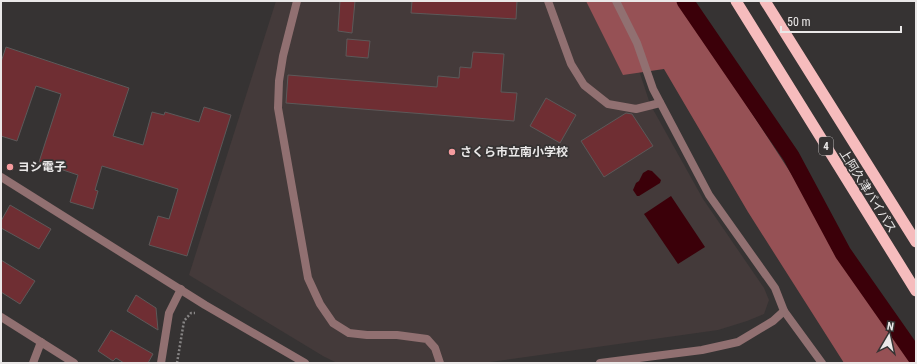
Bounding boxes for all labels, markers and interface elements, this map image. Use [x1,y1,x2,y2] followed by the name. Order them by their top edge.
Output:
[781,8,901,34] scale bar
[787,15,811,29] text: 50 m
[819,137,833,155] road number: 4
[460,145,568,159] place label: さくら市立南小学校
[447,147,457,157] marker: さくら市立南小学校
[837,147,899,235] street label: 上阿久津バイパス
[18,160,66,174] place label: ヨシ電子
[5,162,15,172] marker: ヨシ電子
[869,316,909,356] north arrow
[886,320,895,334] text: N

